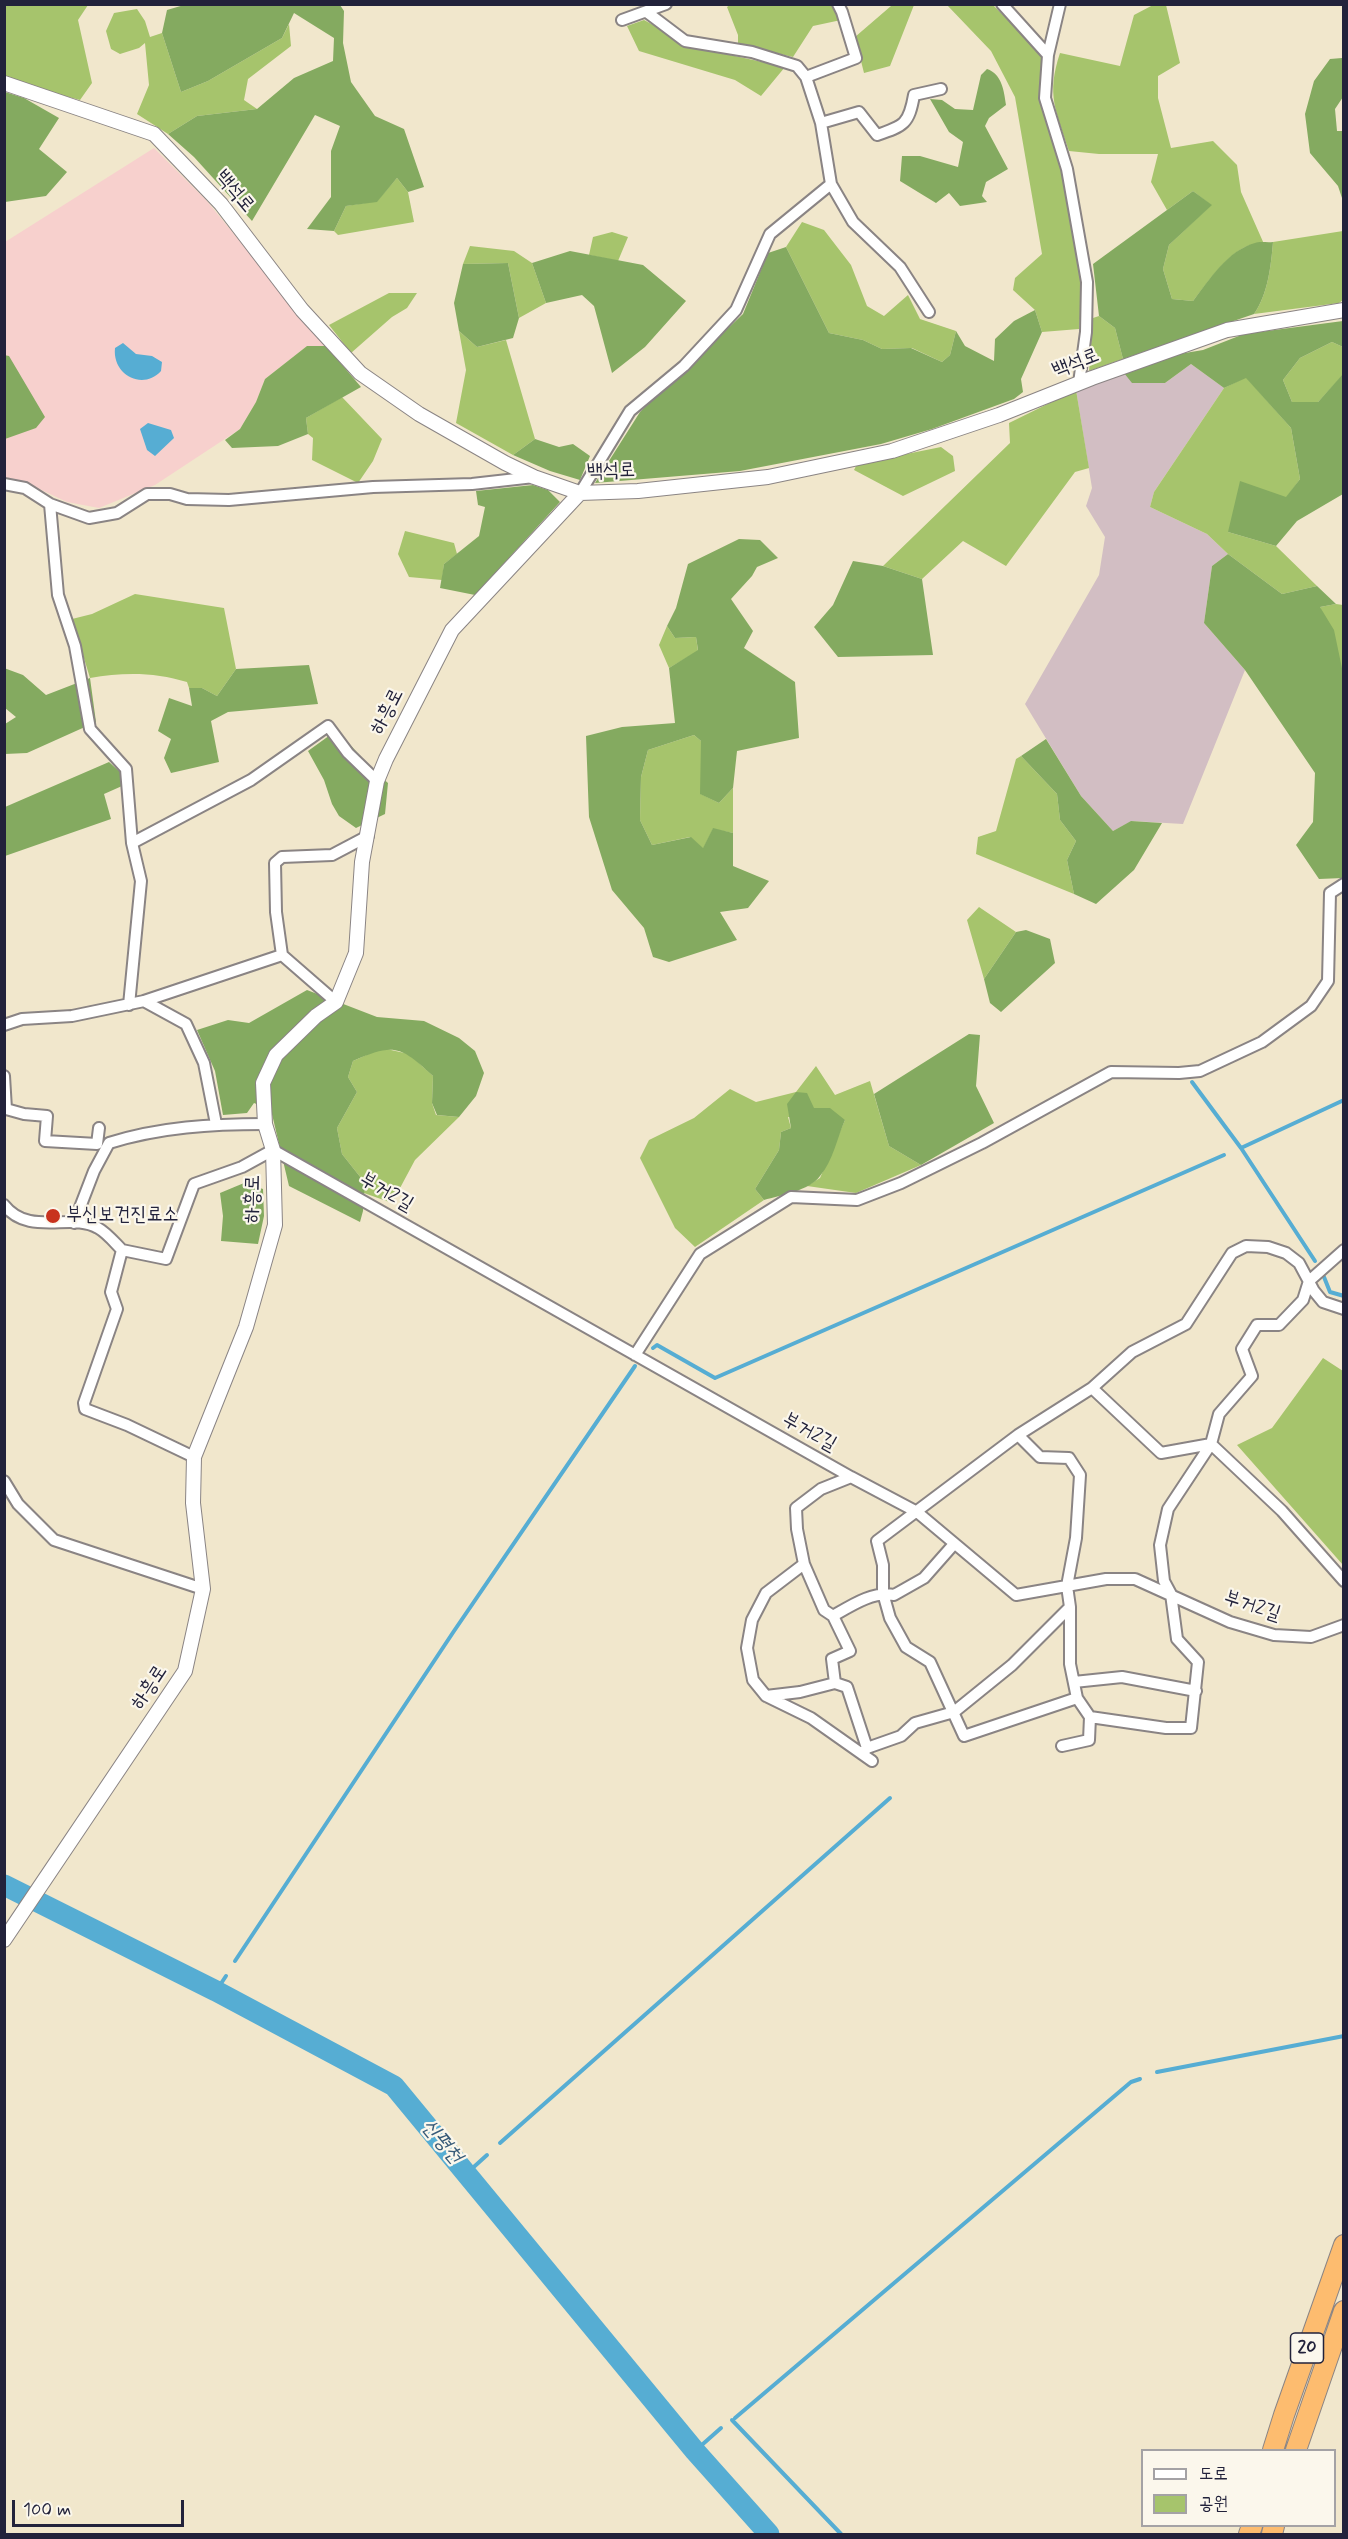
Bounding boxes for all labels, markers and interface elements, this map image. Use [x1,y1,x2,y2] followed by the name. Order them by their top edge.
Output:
[209,166,259,218] street label: 백석로
[1049,344,1103,384] street label: 백석로
[586,459,636,485] street label: 백석로
[366,685,410,739] street label: 하흥로
[355,1168,417,1218] street label: 부거2길
[242,1175,266,1223] street label: 하흥로
[66,1204,179,1228] place label: 부신보건진료소
[44,1207,62,1225] marker: 부신보건진료소
[778,1408,840,1458] street label: 부거2길
[1221,1587,1283,1627] street label: 부거2길
[127,1661,173,1715] street label: 하흥로
[415,2114,467,2170] water label: 신평천
[1290,2333,1324,2363] road number: 20
[1141,2449,1336,2527] legend
[1199,2462,1228,2486] text: 도로
[15,2488,188,2526] scale bar
[1199,2492,1228,2516] text: 공원
[23,2498,71,2522] text: 100 m

